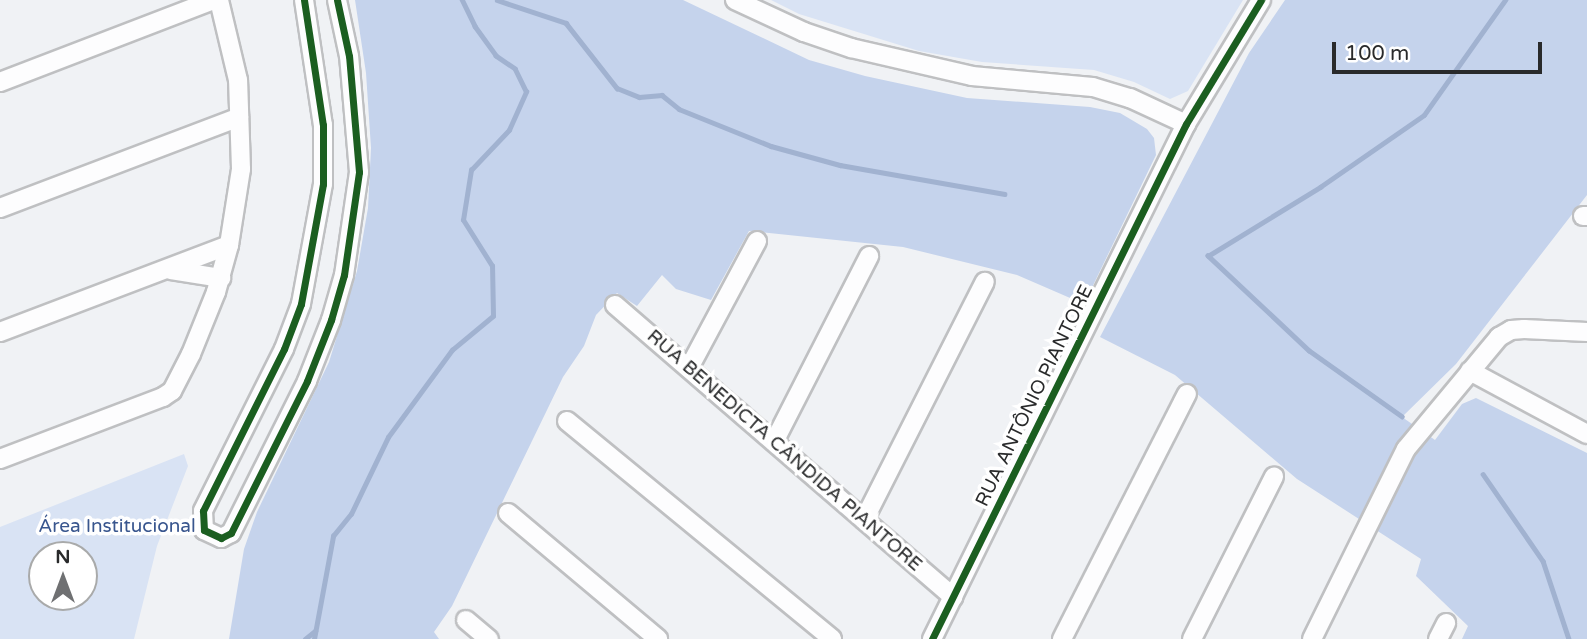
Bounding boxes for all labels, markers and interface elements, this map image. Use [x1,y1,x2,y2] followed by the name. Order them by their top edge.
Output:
[1335,28,1545,72] scale bar
[1345,41,1409,66] text: 100 m
[971,282,1099,510] street label: RUA ANTÔNIO PIANTORE
[642,325,926,577] street label: RUA BENEDICTA CÂNDIDA PIANTORE
[38,516,196,538] park label: Área Institucional
[28,541,98,611] north arrow
[55,546,71,568] text: N

